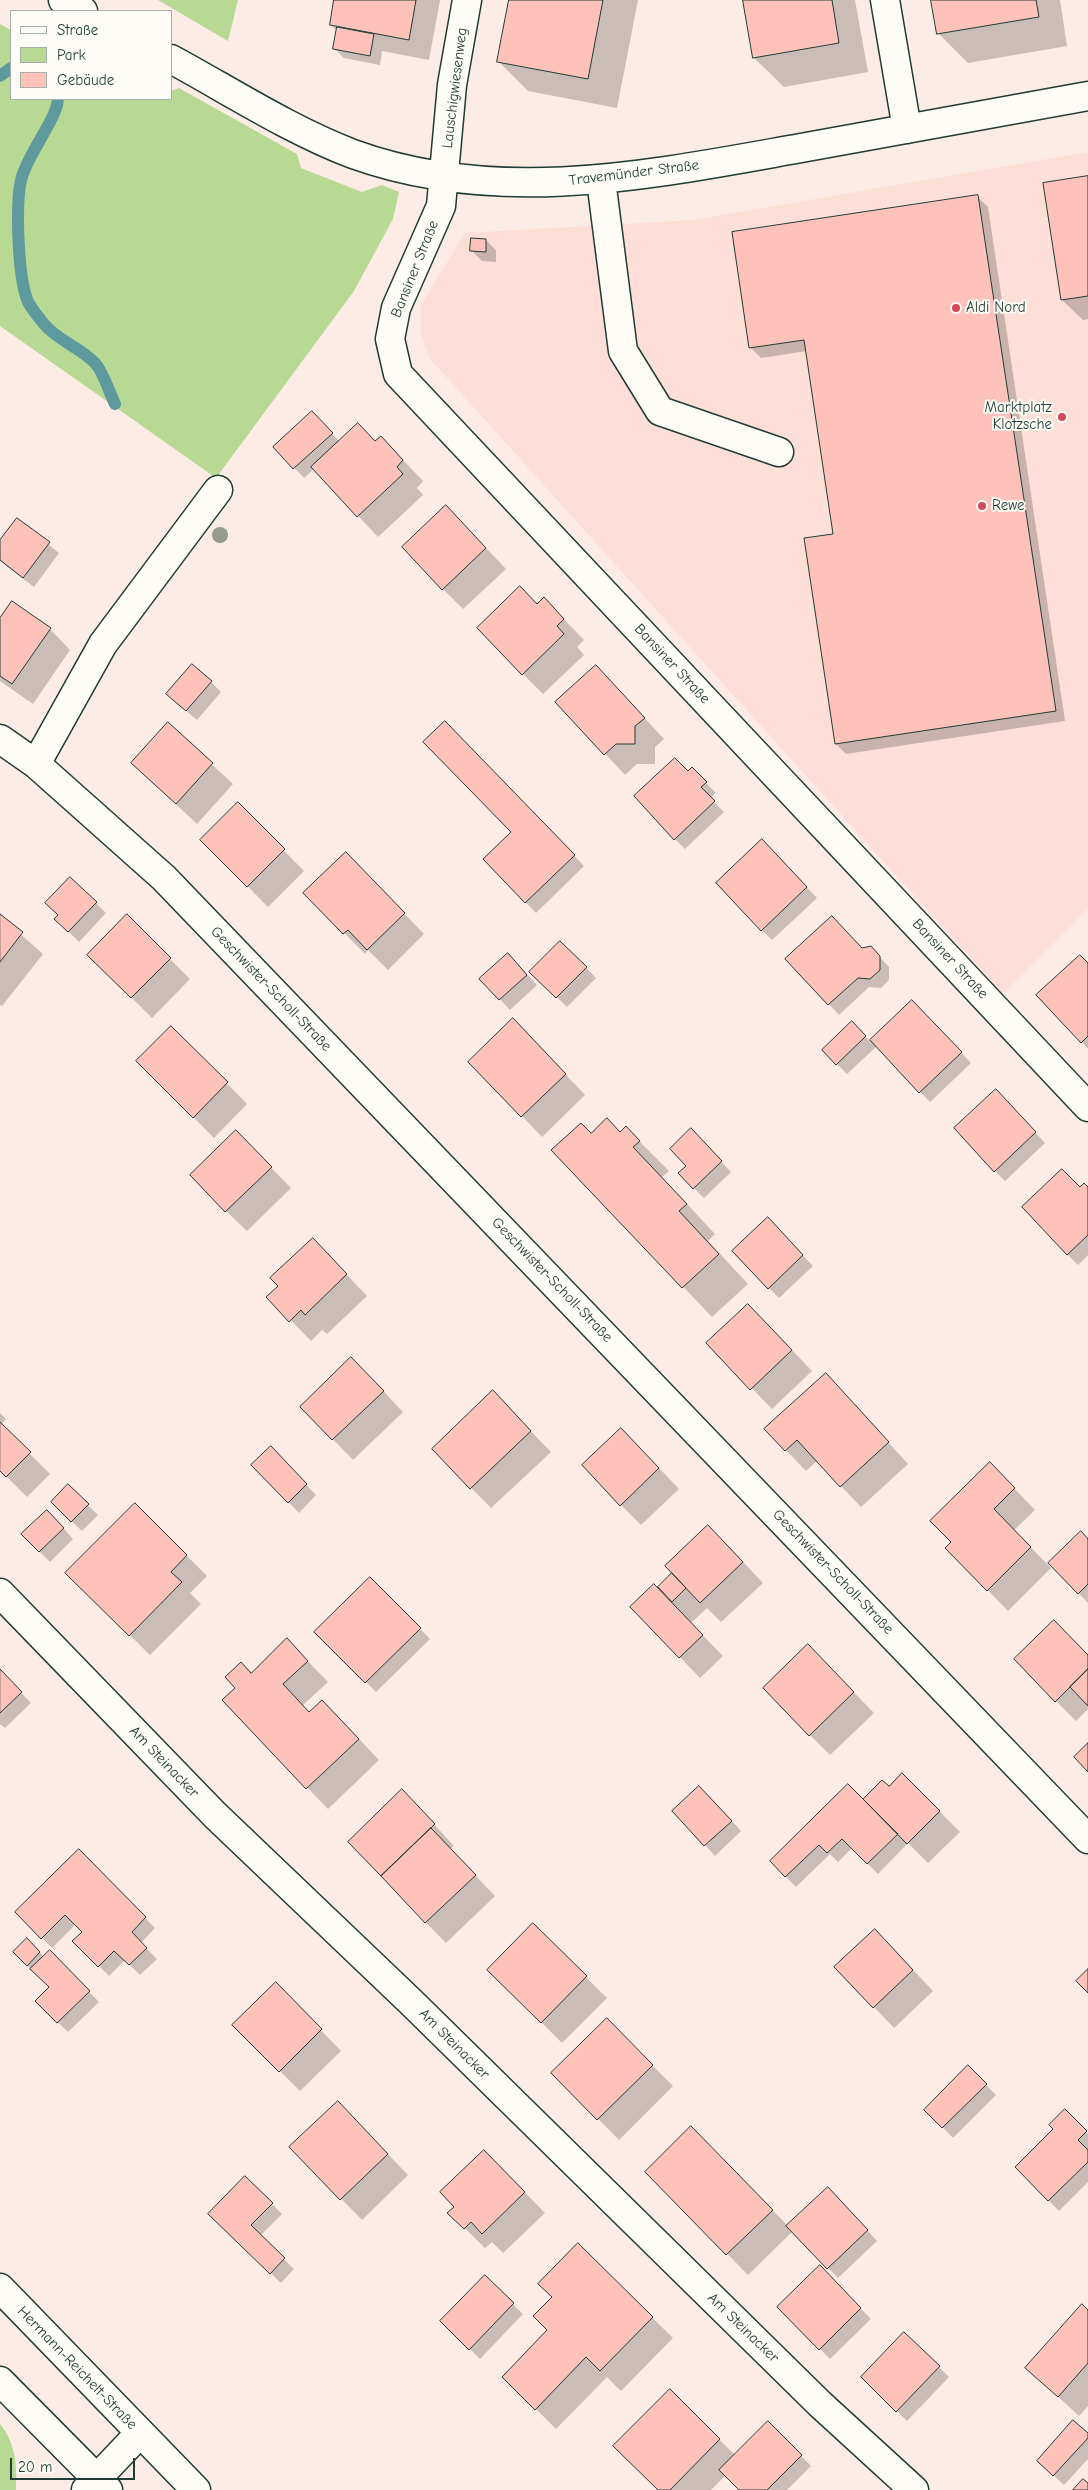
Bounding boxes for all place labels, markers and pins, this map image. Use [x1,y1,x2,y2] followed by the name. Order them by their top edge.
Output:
[966,299,1026,317] place label: Aldi Nord
[950,302,962,314] marker: Aldi Nord
[984,399,1052,434] place label: Marktplatz Klotzsche
[1056,411,1068,423] marker: Marktplatz Klotzsche
[992,497,1024,515] place label: Rewe
[976,500,988,512] marker: Rewe

